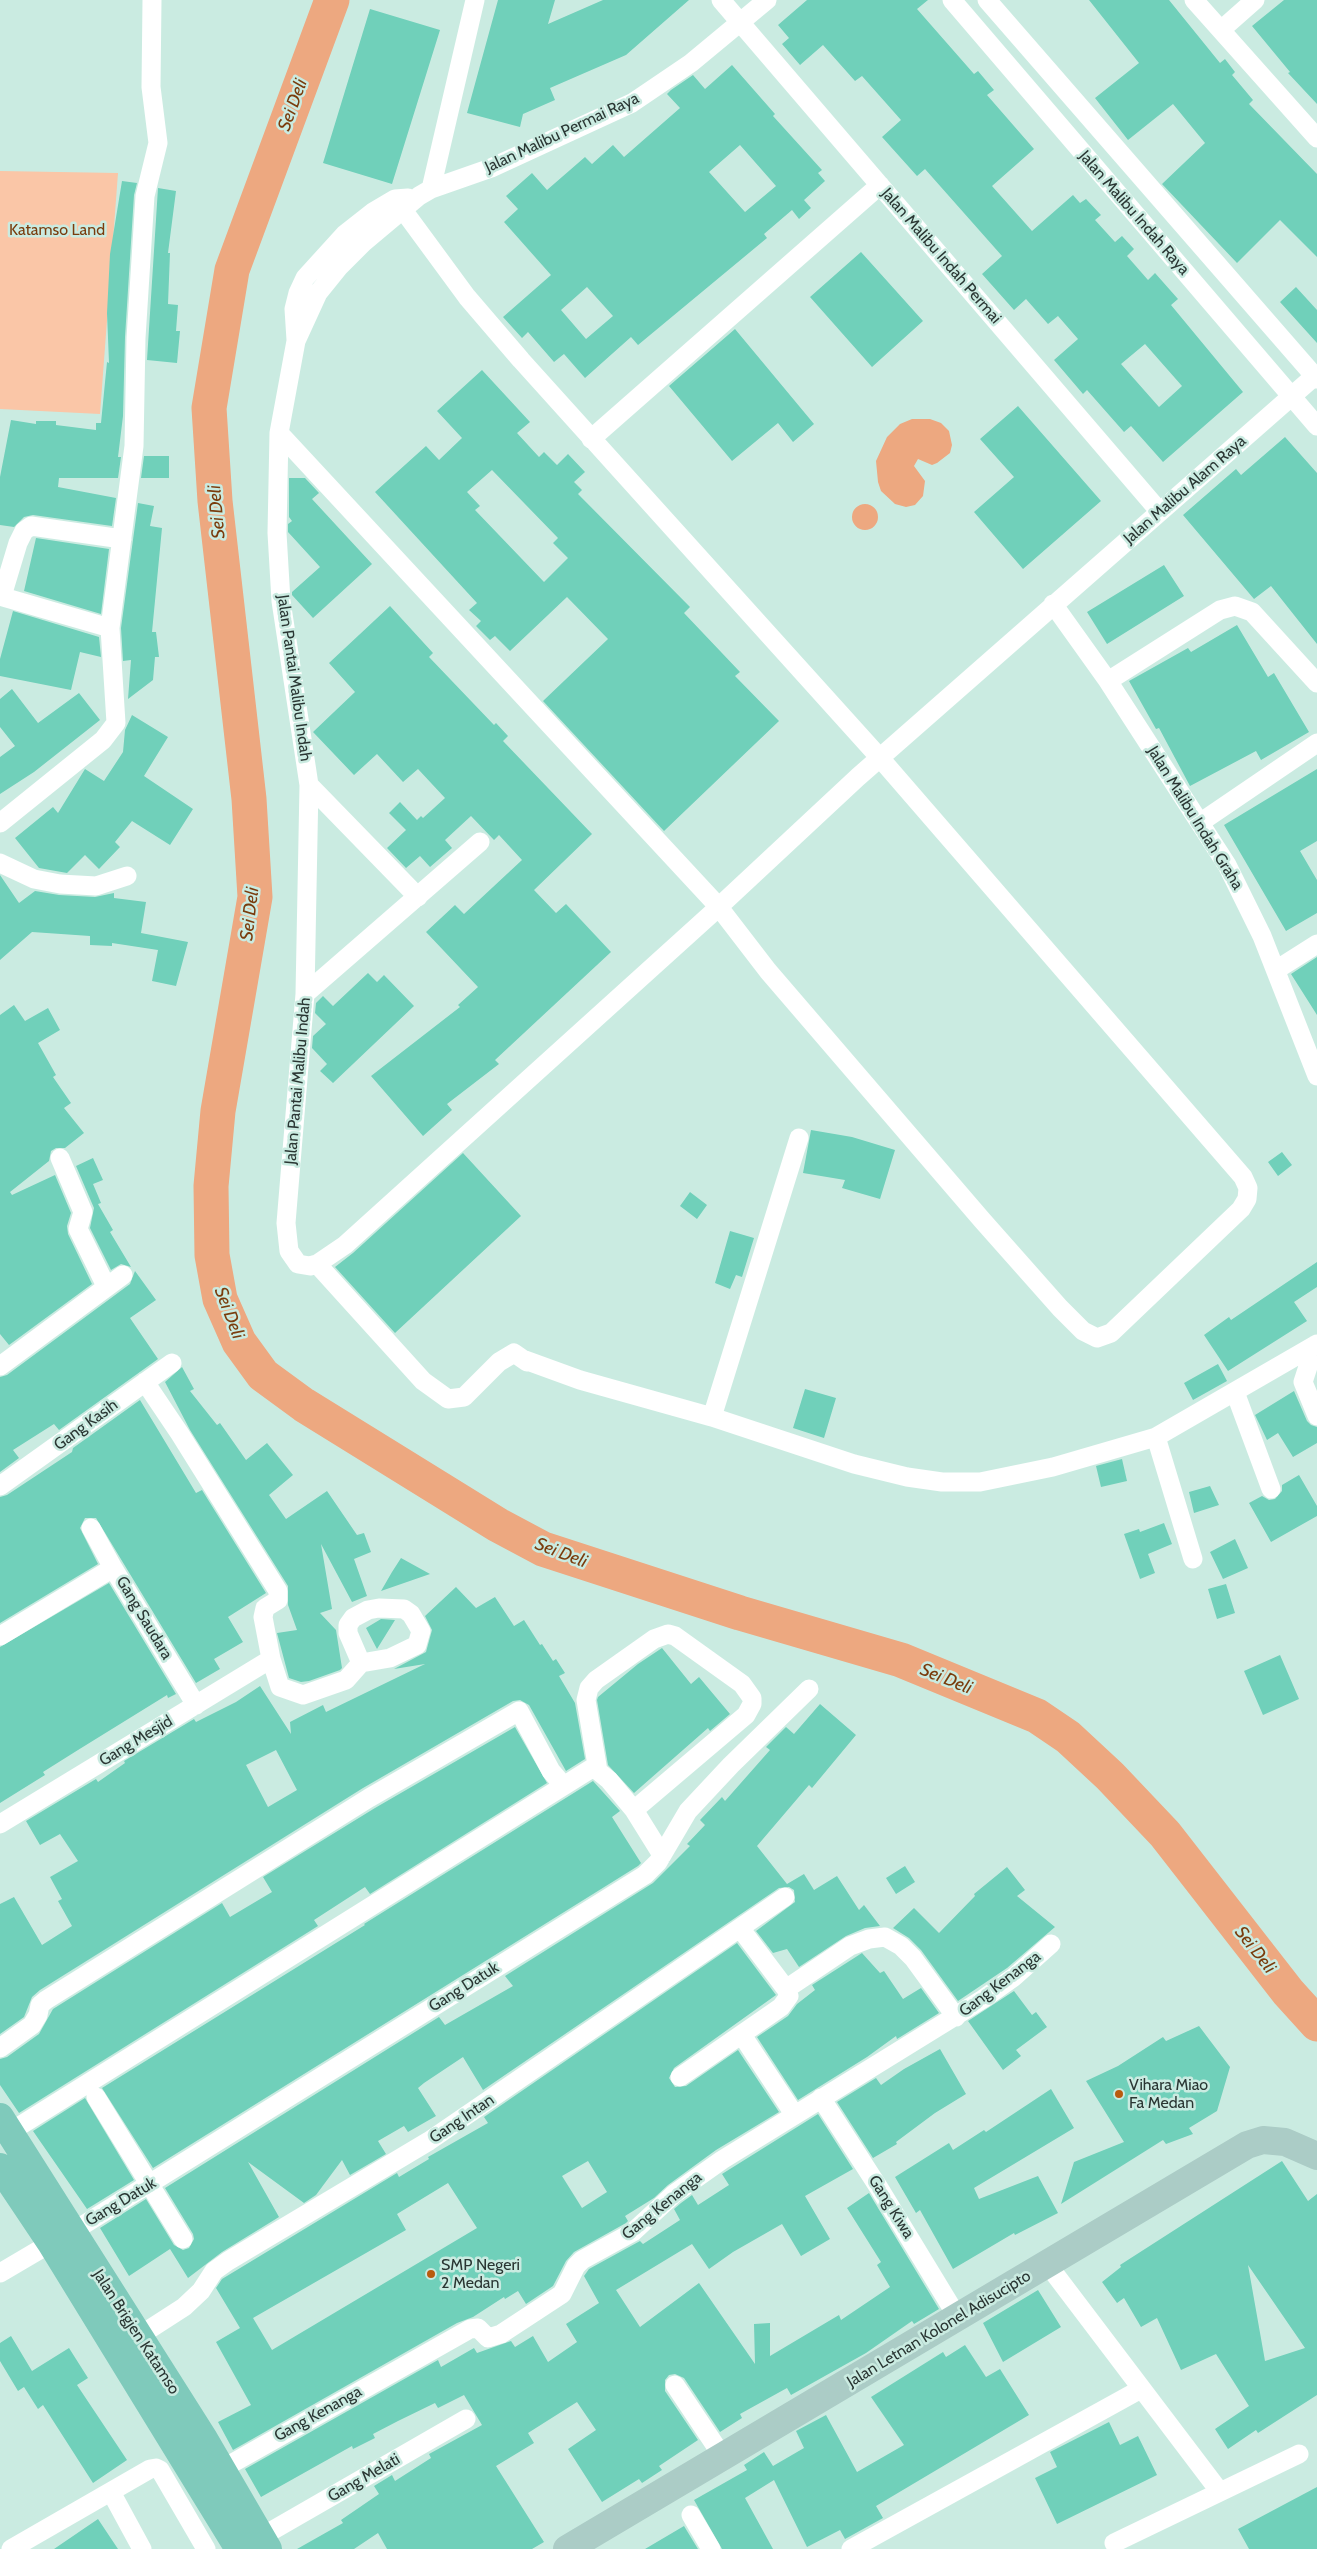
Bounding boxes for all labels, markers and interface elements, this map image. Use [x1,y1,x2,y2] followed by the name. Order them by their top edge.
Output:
[274,76,312,134] water label: Sei Deli
[482,89,642,177] street label: Jalan Malibu Permai Raya
[1075,147,1193,279] street label: Jalan Malibu Indah Raya
[877,184,1005,328] street label: Jalan Malibu Indah Permai
[9,220,105,240] park label: Katamso Land
[1120,432,1250,548] street label: Jalan Malibu Alam Raya
[204,484,230,540] water label: Sei Deli
[273,594,315,762] street label: Jalan Pantai Malibu Indah
[1143,743,1247,893] street label: Jalan Malibu Indah Graha
[236,886,264,942] water label: Sei Deli
[281,997,315,1165] street label: Jalan Pantai Malibu Indah
[209,1284,249,1342] water label: Sei Deli
[50,1395,122,1455] street label: Gang Kasih
[532,1533,590,1573] water label: Sei Deli
[112,1573,176,1663] street label: Gang Saudara
[917,1659,975,1699] water label: Sei Deli
[96,1712,176,1770] street label: Gang Mesjid
[1230,1922,1280,1978] water label: Sei Deli
[956,1947,1044,2021] street label: Gang Kenanga
[425,1958,503,2016] street label: Gang Datuk
[1129,2075,1208,2113] place label: Vihara Miao Fa Medan
[1113,2088,1125,2100] marker: Vihara Miao Fa Medan
[426,2090,498,2148] street label: Gang Intan
[618,2168,706,2244] street label: Gang Kenanga
[864,2172,918,2242] street label: Gang Kiwa
[82,2173,160,2231] street label: Gang Datuk
[441,2255,520,2293] place label: SMP Negeri 2 Medan
[88,2266,184,2398] street label: Jalan Brigjen Katamso
[844,2266,1034,2392] street label: Jalan Letnan Kolonel Adisucipto
[425,2268,437,2280] marker: SMP Negeri 2 Medan
[271,2382,365,2446] street label: Gang Kenanga
[325,2450,403,2506] street label: Gang Melati

